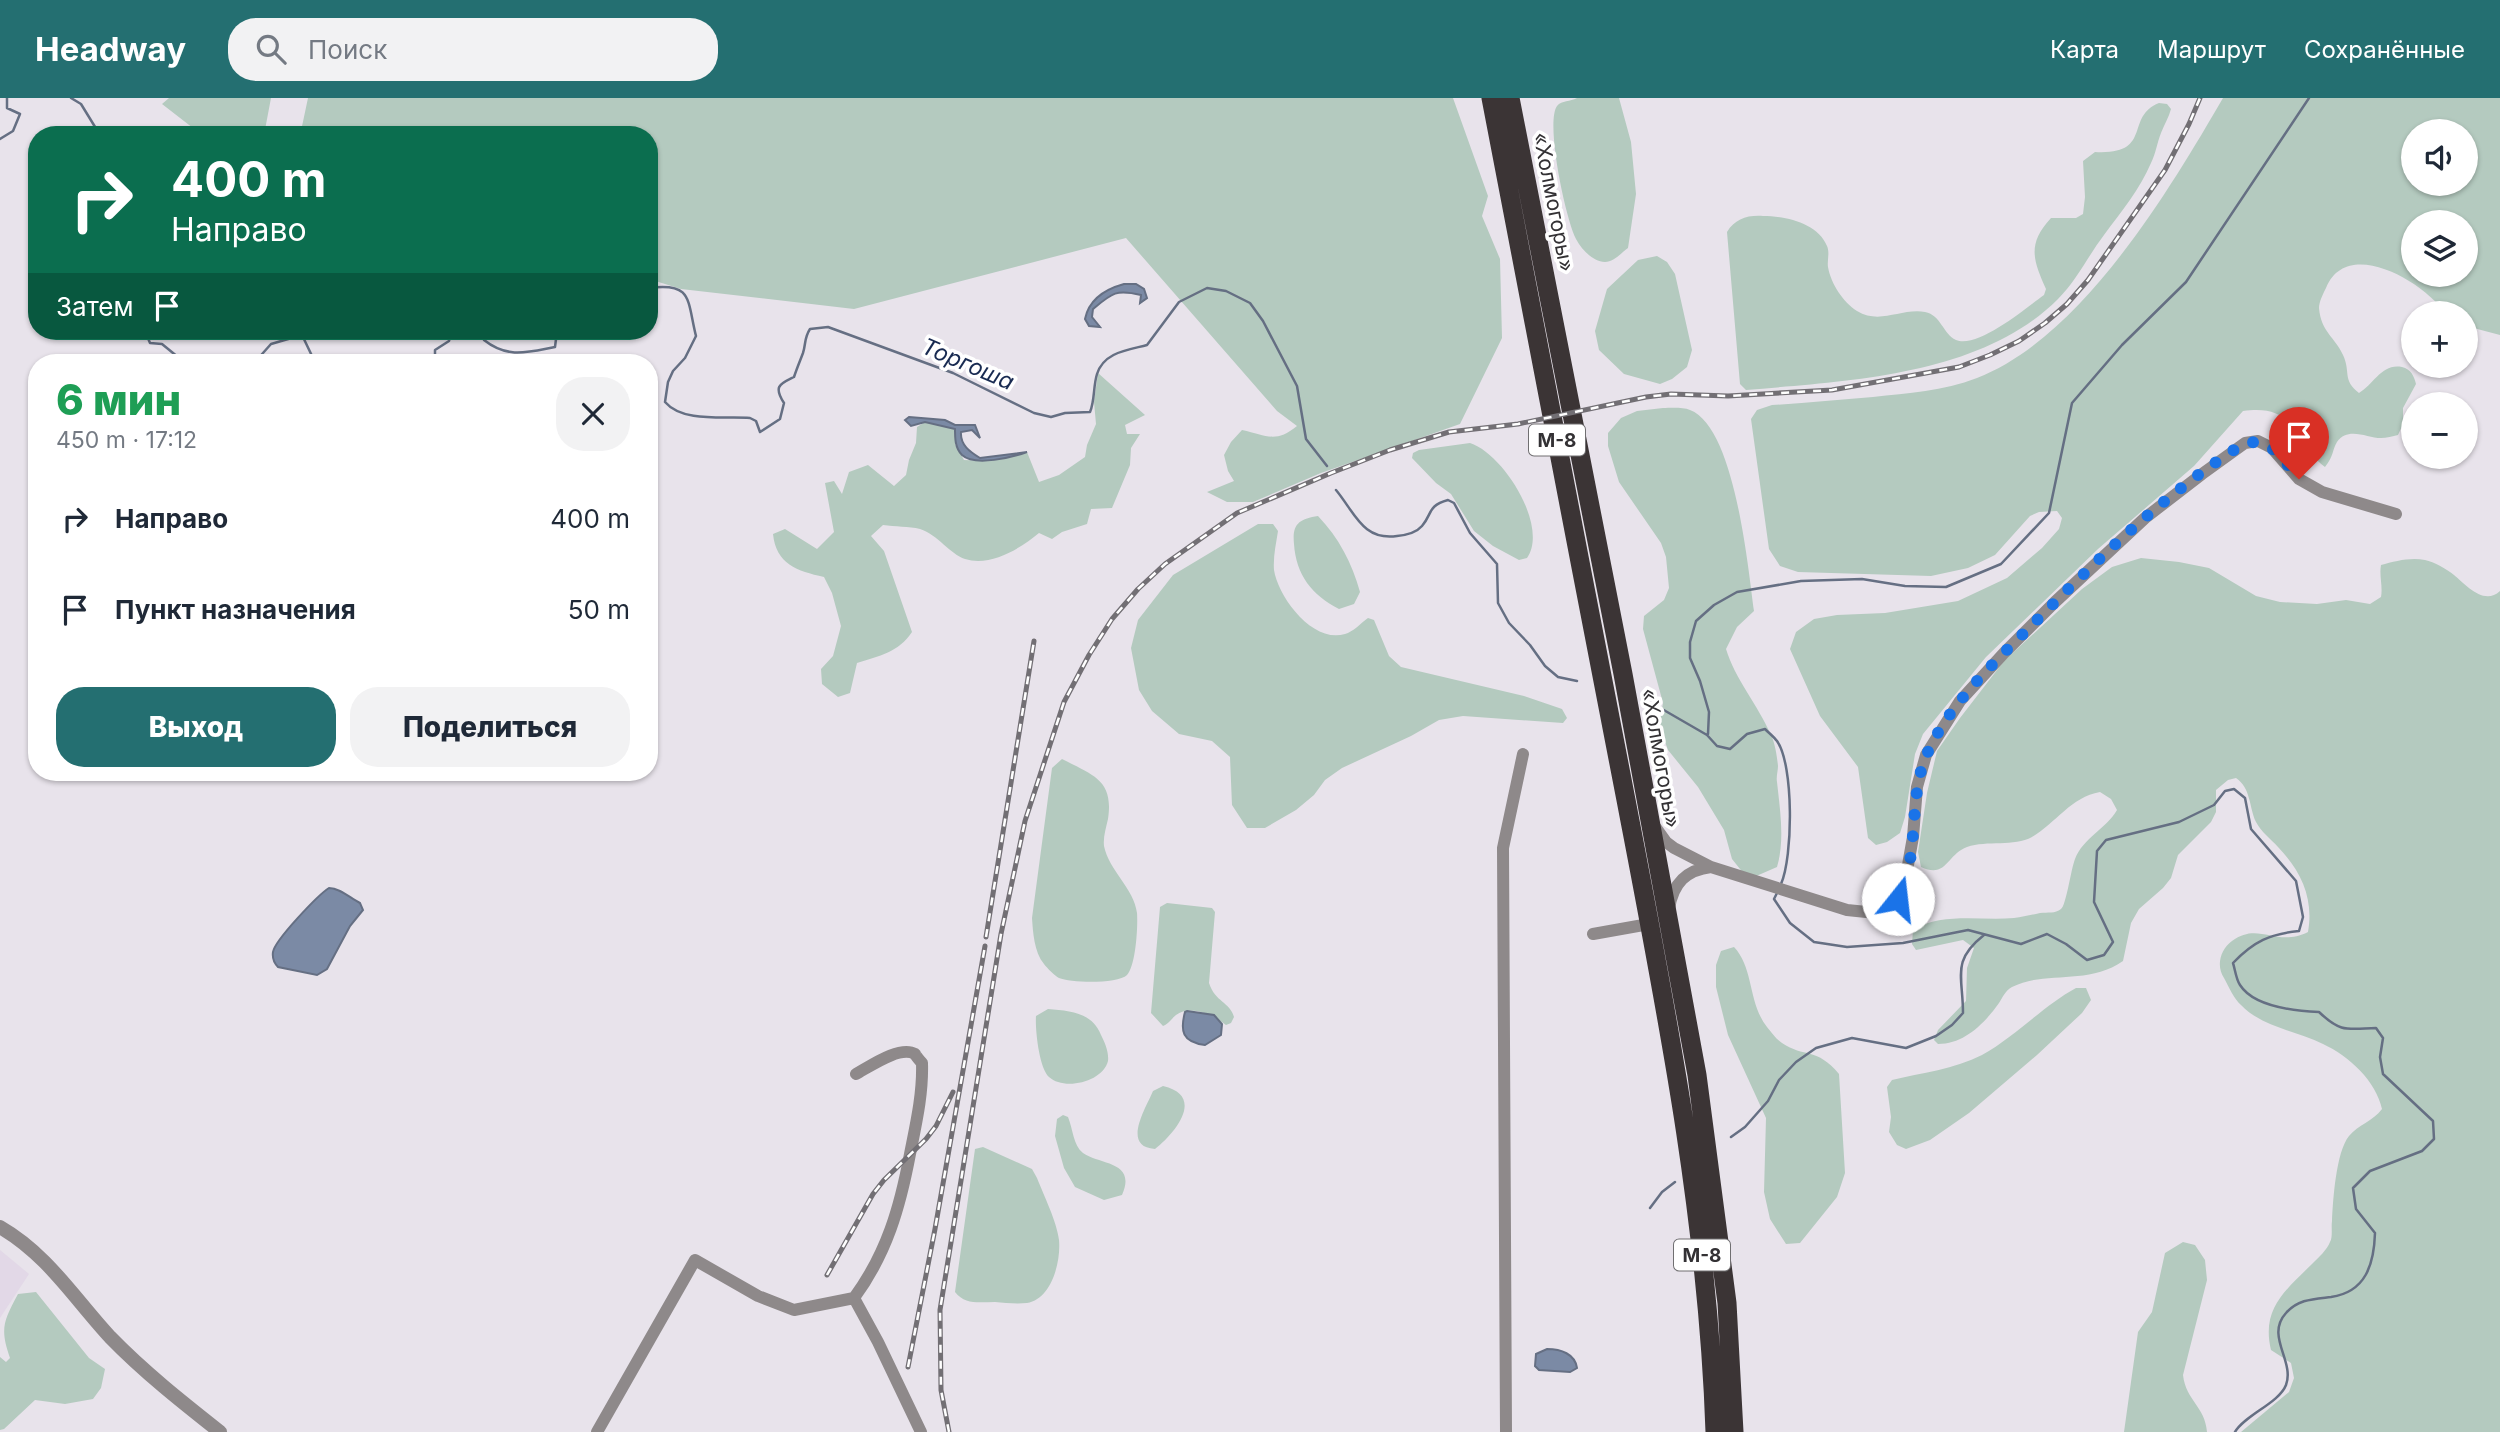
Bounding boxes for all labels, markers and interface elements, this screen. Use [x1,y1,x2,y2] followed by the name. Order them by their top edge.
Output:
[228,18,718,81] search box
[35,29,186,69] text: Headway
[252,30,290,68] icon: search
[308,34,387,65] text: Поиск
[2050,35,2119,64] text: Карта
[2157,35,2266,64] text: Маршрут
[2304,35,2465,64] text: Сохранённые
[2401,119,2478,469] map controls
[2401,119,2478,196] button: sound
[1528,130,1580,274] street label: «Холмогоры»
[171,150,327,209] text: 400 m
[56,154,147,245] icon: right
[171,210,307,249] text: Направо
[2401,210,2478,287] button: layers
[148,287,186,325] icon: arrive
[56,291,134,322] text: Затем
[2401,301,2478,378] button: +
[918,332,1018,396] water label: Торгоша
[56,374,181,425] text: 6 мин
[556,377,630,451] button: close
[2401,392,2478,469] button: −
[2269,407,2329,479] pin
[2280,418,2318,456] icon: arrive
[1529,424,1585,456] road number: М-8
[56,426,197,454] text: 450 m · 17:12
[56,500,94,538] icon: right
[115,503,228,534] text: Направо
[550,503,630,534] text: 400 m
[56,591,94,629] icon: arrive
[115,594,356,625] text: Пункт назначения
[568,594,630,625] text: 50 m
[1636,686,1686,830] street label: «Холмогоры»
[56,687,336,767] button: Выход
[350,687,630,767] button: Поделиться
[1861,862,1935,936] position arrow
[1674,1240,1730,1270] road number: М-8

